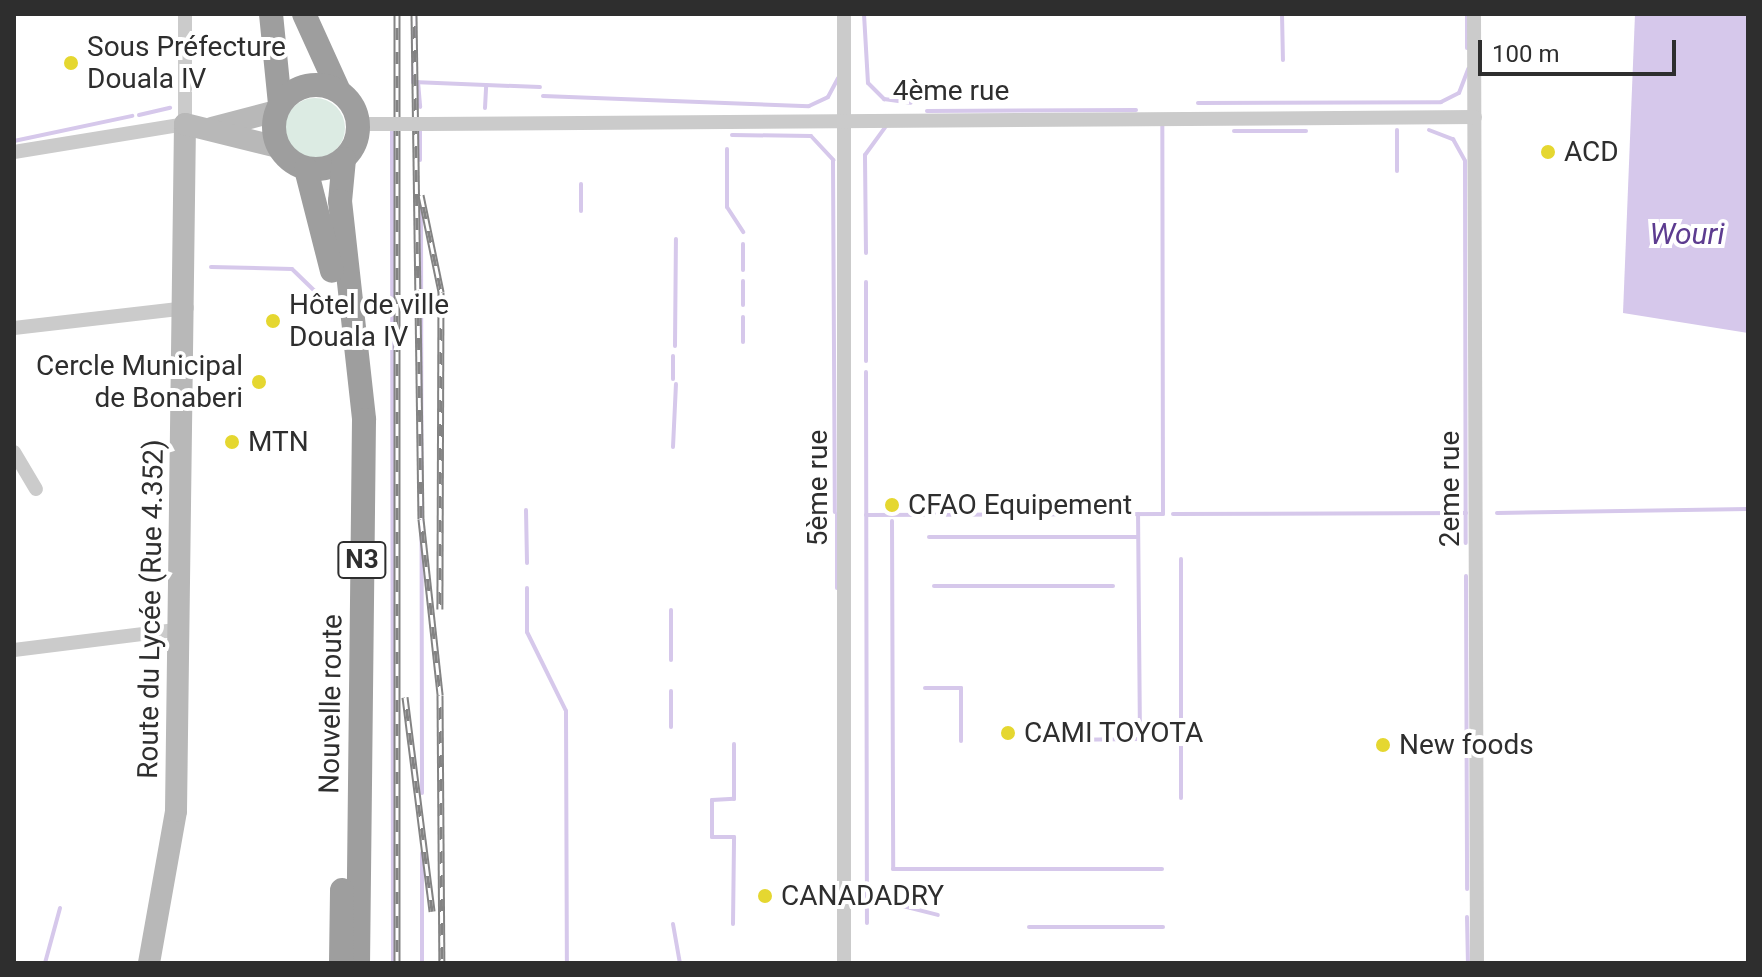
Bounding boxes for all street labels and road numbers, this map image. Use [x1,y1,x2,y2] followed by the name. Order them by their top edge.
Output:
[893,74,1009,108] street label: 4ème rue
[801,430,835,546] street label: 5ème rue
[1433,431,1467,547] street label: 2eme rue
[131,439,171,779] street label: Route du Lycée (Rue 4.352)
[336,538,388,582] road number: N3
[313,614,349,794] street label: Nouvelle route

